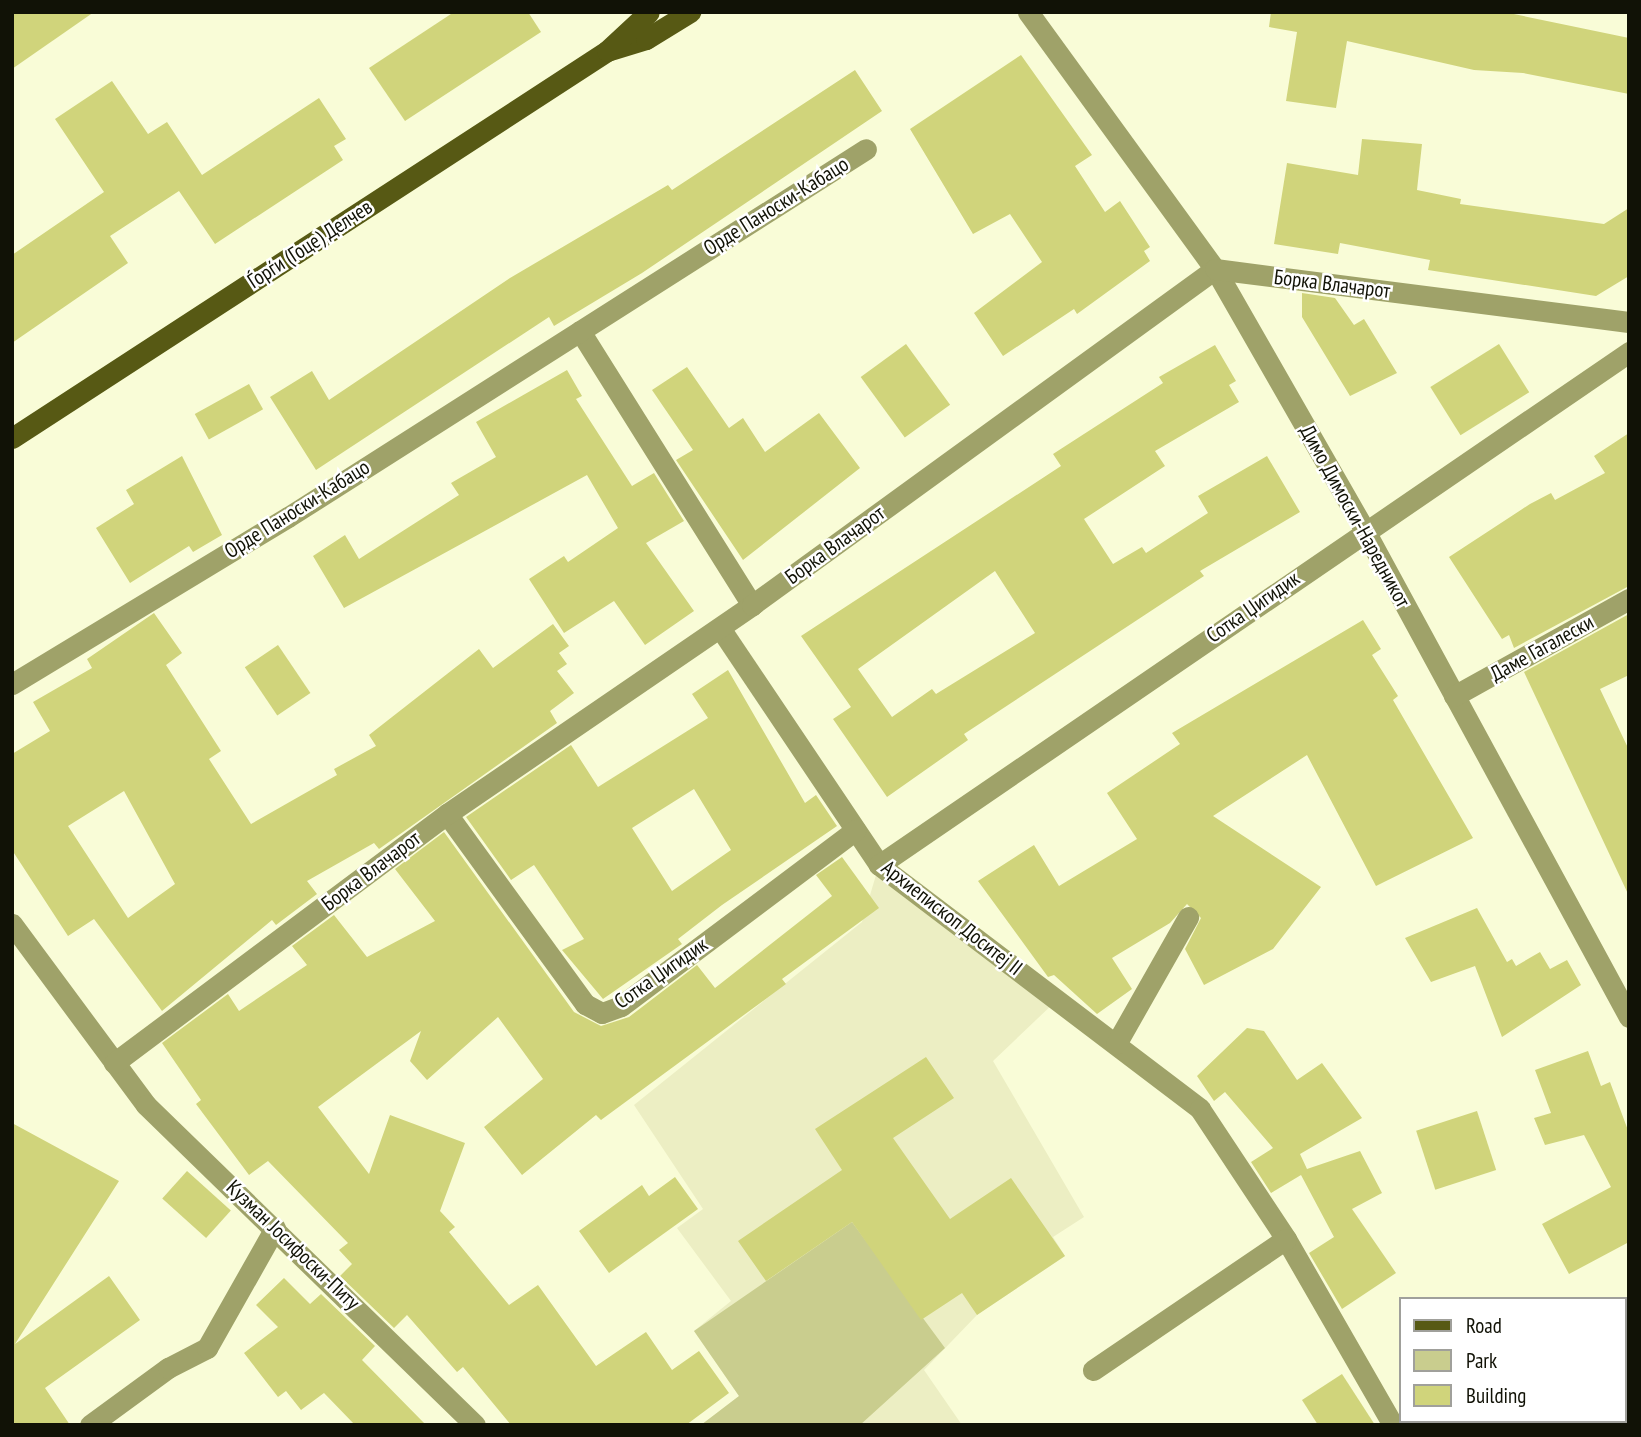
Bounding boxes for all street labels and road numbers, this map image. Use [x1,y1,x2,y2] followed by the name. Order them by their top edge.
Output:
[699,151,853,261] street label: Орде Паноски-Кабацо
[243,194,377,294] street label: Ѓорѓи (Гоце) Делчев
[1273,264,1391,304] street label: Борка Влачарот
[1294,420,1416,612] street label: Димо Димоски-Наредникот
[220,454,374,564] street label: Орде Паноски-Кабацо
[780,500,890,590] street label: Борка Влачарот
[1202,566,1304,648] street label: Сотка Џигидик
[1486,609,1598,687] street label: Даме Гагалески
[317,826,425,916] street label: Борка Влачарот
[876,855,1028,981] street label: Архиепископ Доситеј II
[610,932,712,1014] street label: Сотка Џигидик
[221,1175,365,1315] street label: Кузман Јосифоски-Питу

